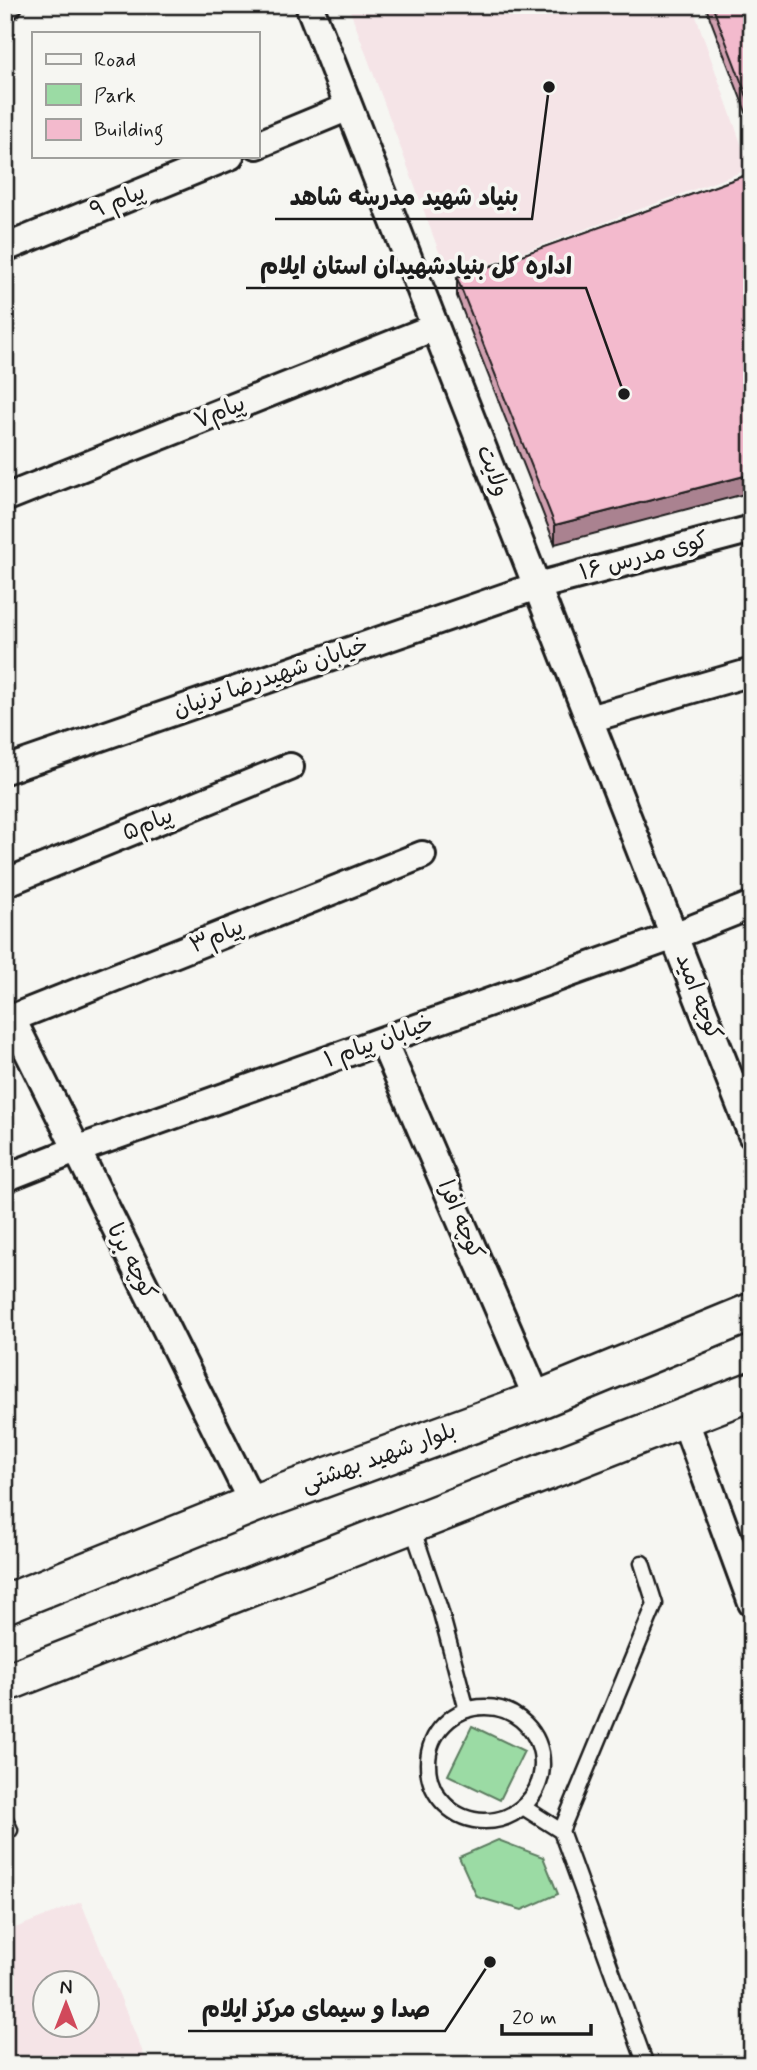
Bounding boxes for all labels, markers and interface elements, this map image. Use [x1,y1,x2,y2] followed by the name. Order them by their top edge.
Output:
[32,32,259,158] legend
[94,46,136,74] text: Road
[94,82,136,110] text: Park
[94,116,164,146] text: Building
[275,174,532,219] callout: بنیاد شهید مدرسه شاهد
[86,177,151,228] street label: پیام ۹
[290,183,518,214] text: بنیاد شهید مدرسه شاهد
[246,243,586,288] callout: اداره کل بنیادشهیدان استان ایلام
[260,252,572,284] text: اداره کل بنیادشهیدان استان ایلام
[190,389,250,438] street label: پیام۷
[469,441,515,501] street label: ولایت
[576,525,712,589] street label: کوی مدرس ۱۶
[169,631,373,725] street label: خیابان شهیدرضا ترنیان
[118,801,178,850] street label: پیام۵
[186,913,249,962] street label: پیام۳
[668,949,728,1045] street label: کوچه امید
[320,1008,438,1077] street label: خیابان پیام ۱
[430,1176,490,1264] street label: کوچه افرا
[99,1219,163,1306] street label: کوچه برنا
[297,1416,461,1500] street label: بلوار شهید بهشتی
[32,1968,102,2038] north arrow
[60,1976,72,2001] text: N
[188,1986,445,2031] callout: صدا و سیمای مرکز ایلام
[502,1993,591,2037] scale bar
[202,1995,430,2027] text: صدا و سیمای مرکز ایلام
[512,2004,557,2032] text: 20 m

